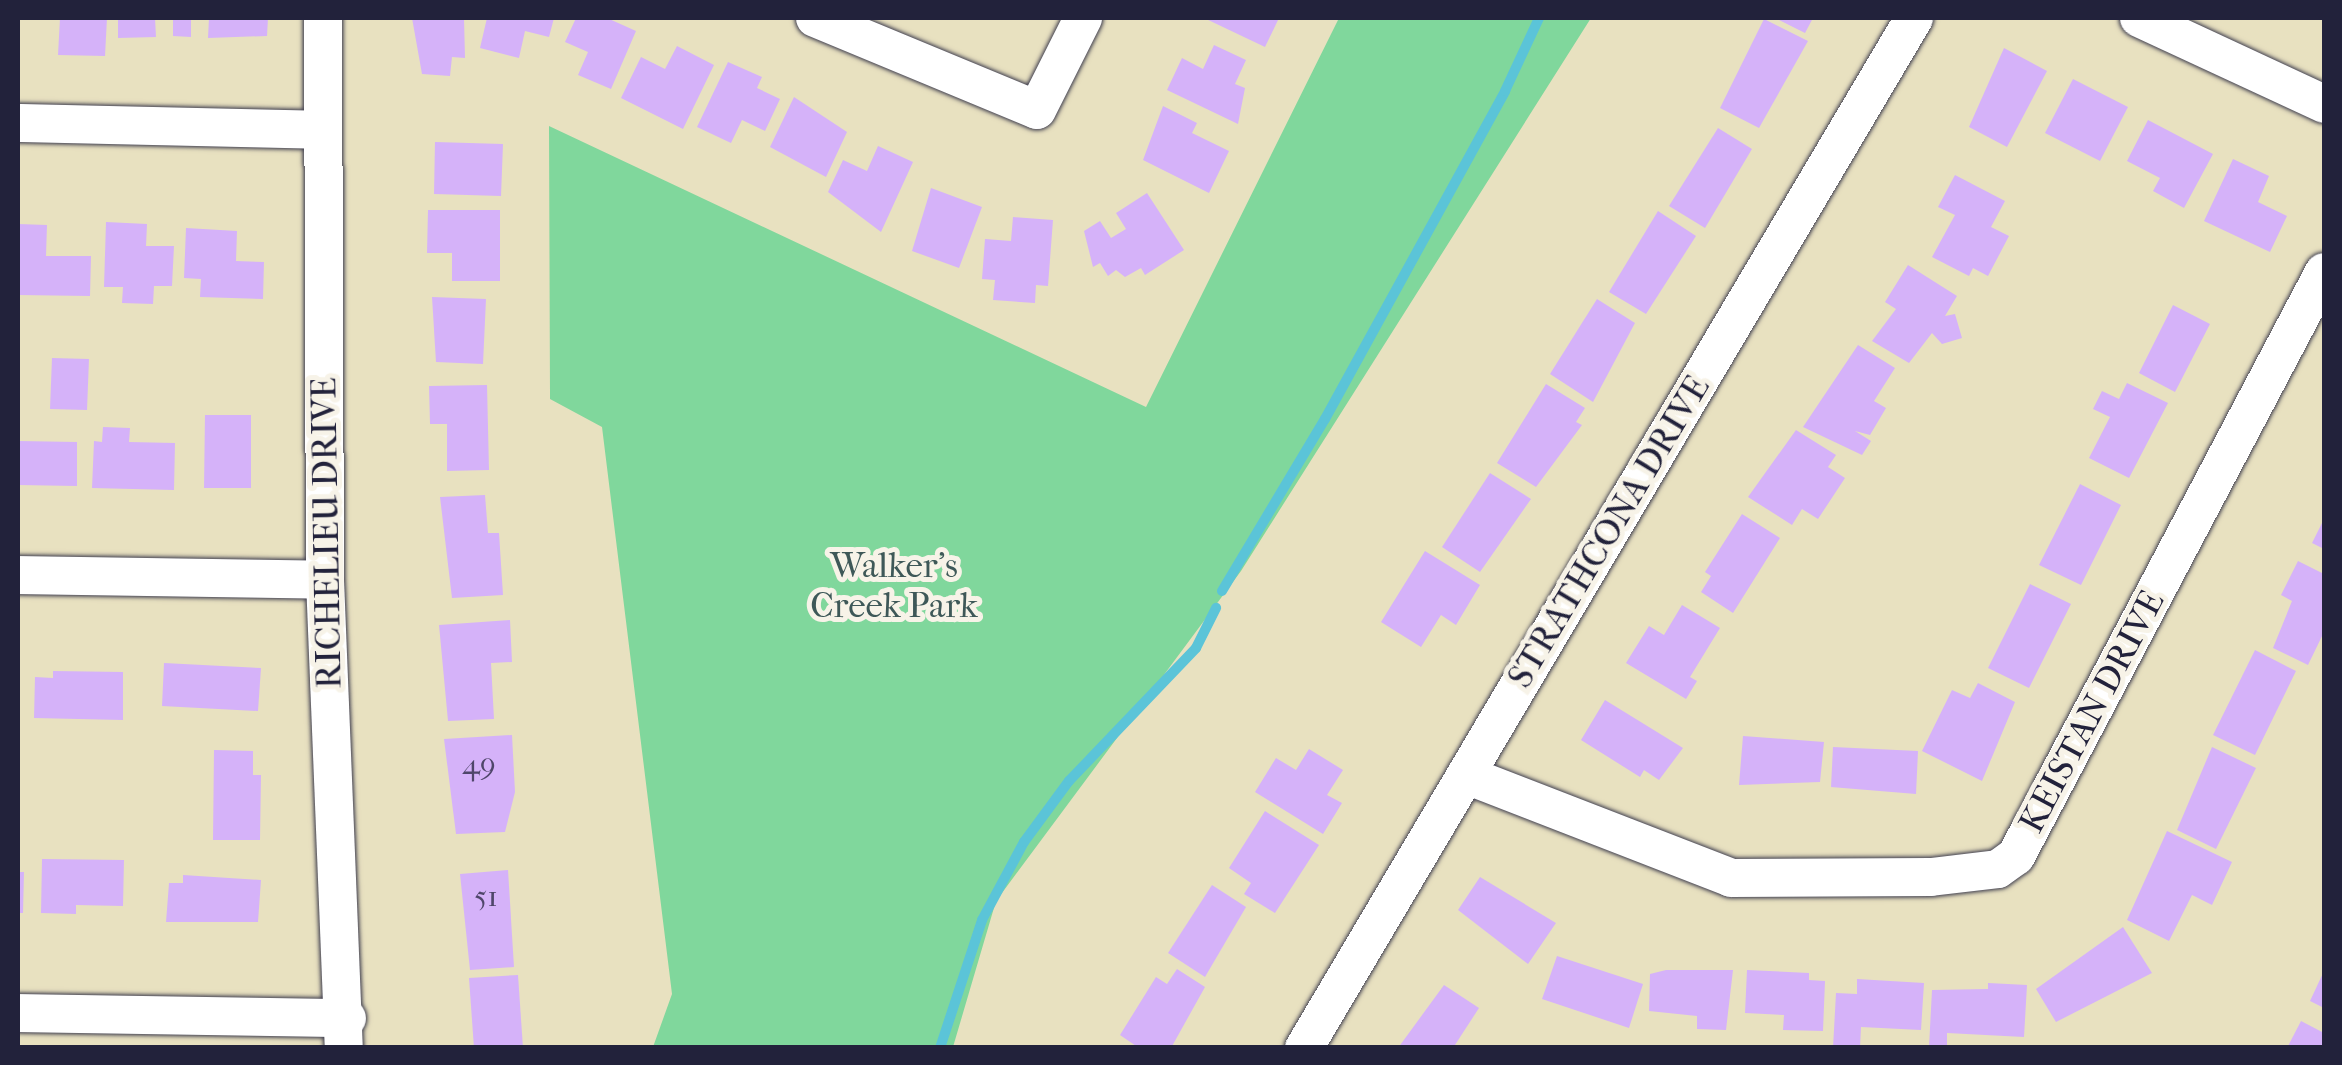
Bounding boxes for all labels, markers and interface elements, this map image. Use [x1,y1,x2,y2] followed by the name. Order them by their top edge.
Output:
[1499,368,1719,696] street label: STRATHCONA DRIVE
[303,377,351,689] street label: RICHELIEU DRIVE
[810,545,978,627] park label: Walker's Creek Park
[2011,584,2173,840] street label: KEISTAN DRIVE
[462,747,496,783] house number: 49
[474,879,498,915] house number: 51

